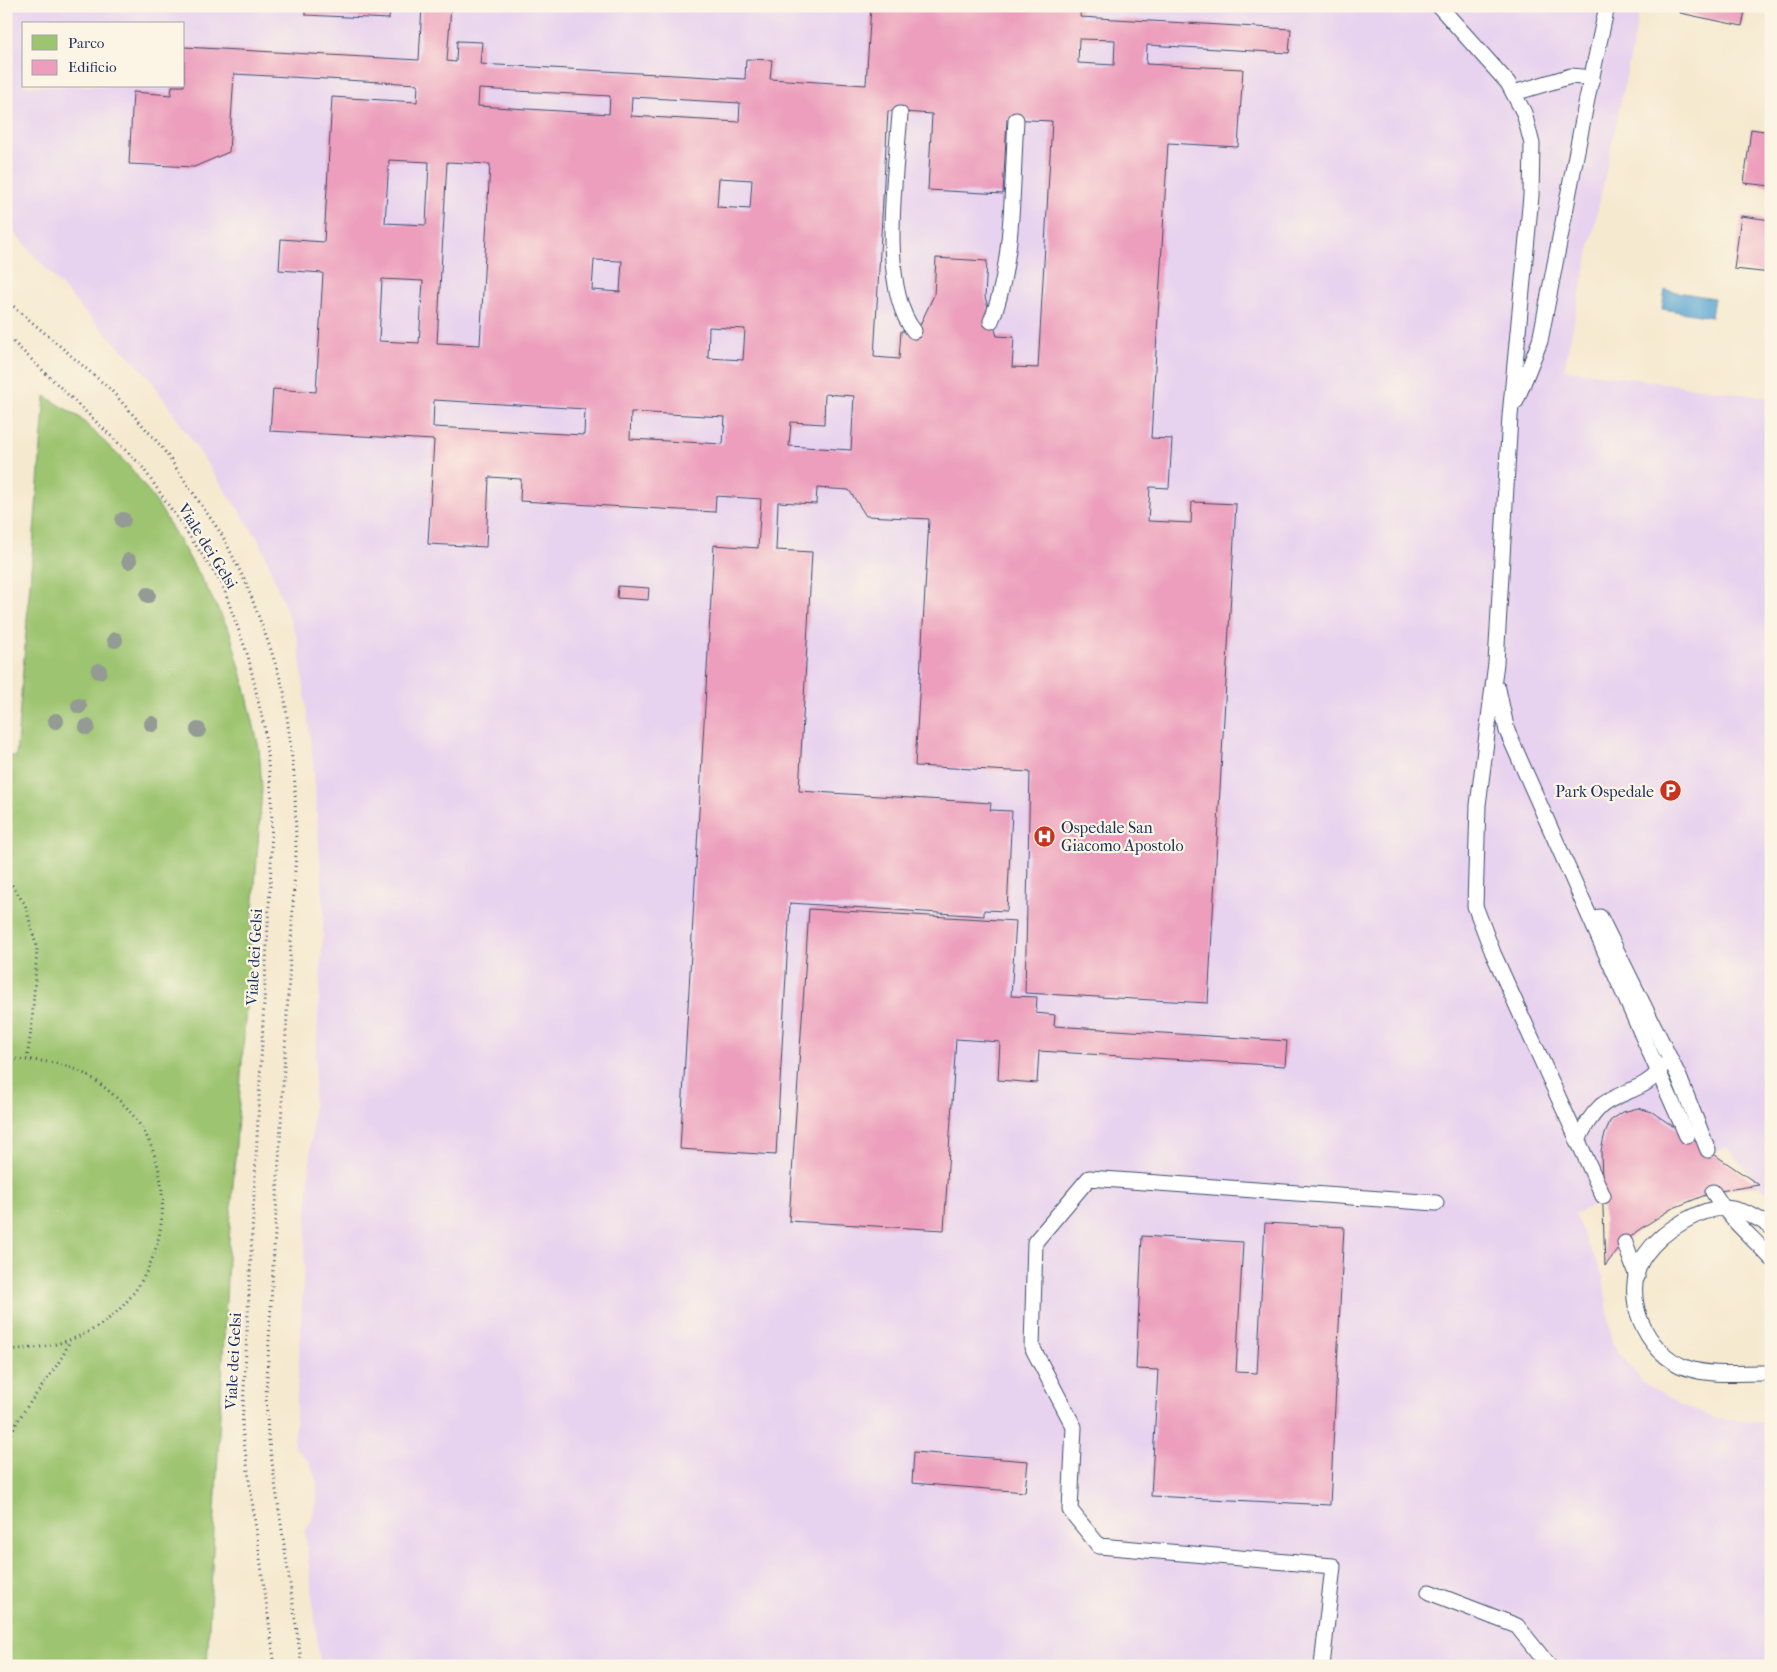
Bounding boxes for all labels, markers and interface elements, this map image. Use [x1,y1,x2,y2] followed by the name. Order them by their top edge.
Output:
[22,22,185,88] legend
[68,34,105,52] text: Parco
[68,58,117,76] text: Edificio
[174,499,242,592] street label: Viale dei Gelsi
[1658,779,1682,803] parking icon: Park Ospedale
[1555,782,1654,801] place label: Park Ospedale
[1061,818,1184,855] place label: Ospedale San Giacomo Apostolo
[1033,824,1057,848] hospital icon: Ospedale San Giacomo Apostolo
[242,908,266,1007] street label: Viale dei Gelsi
[221,1312,245,1411] street label: Viale dei Gelsi

